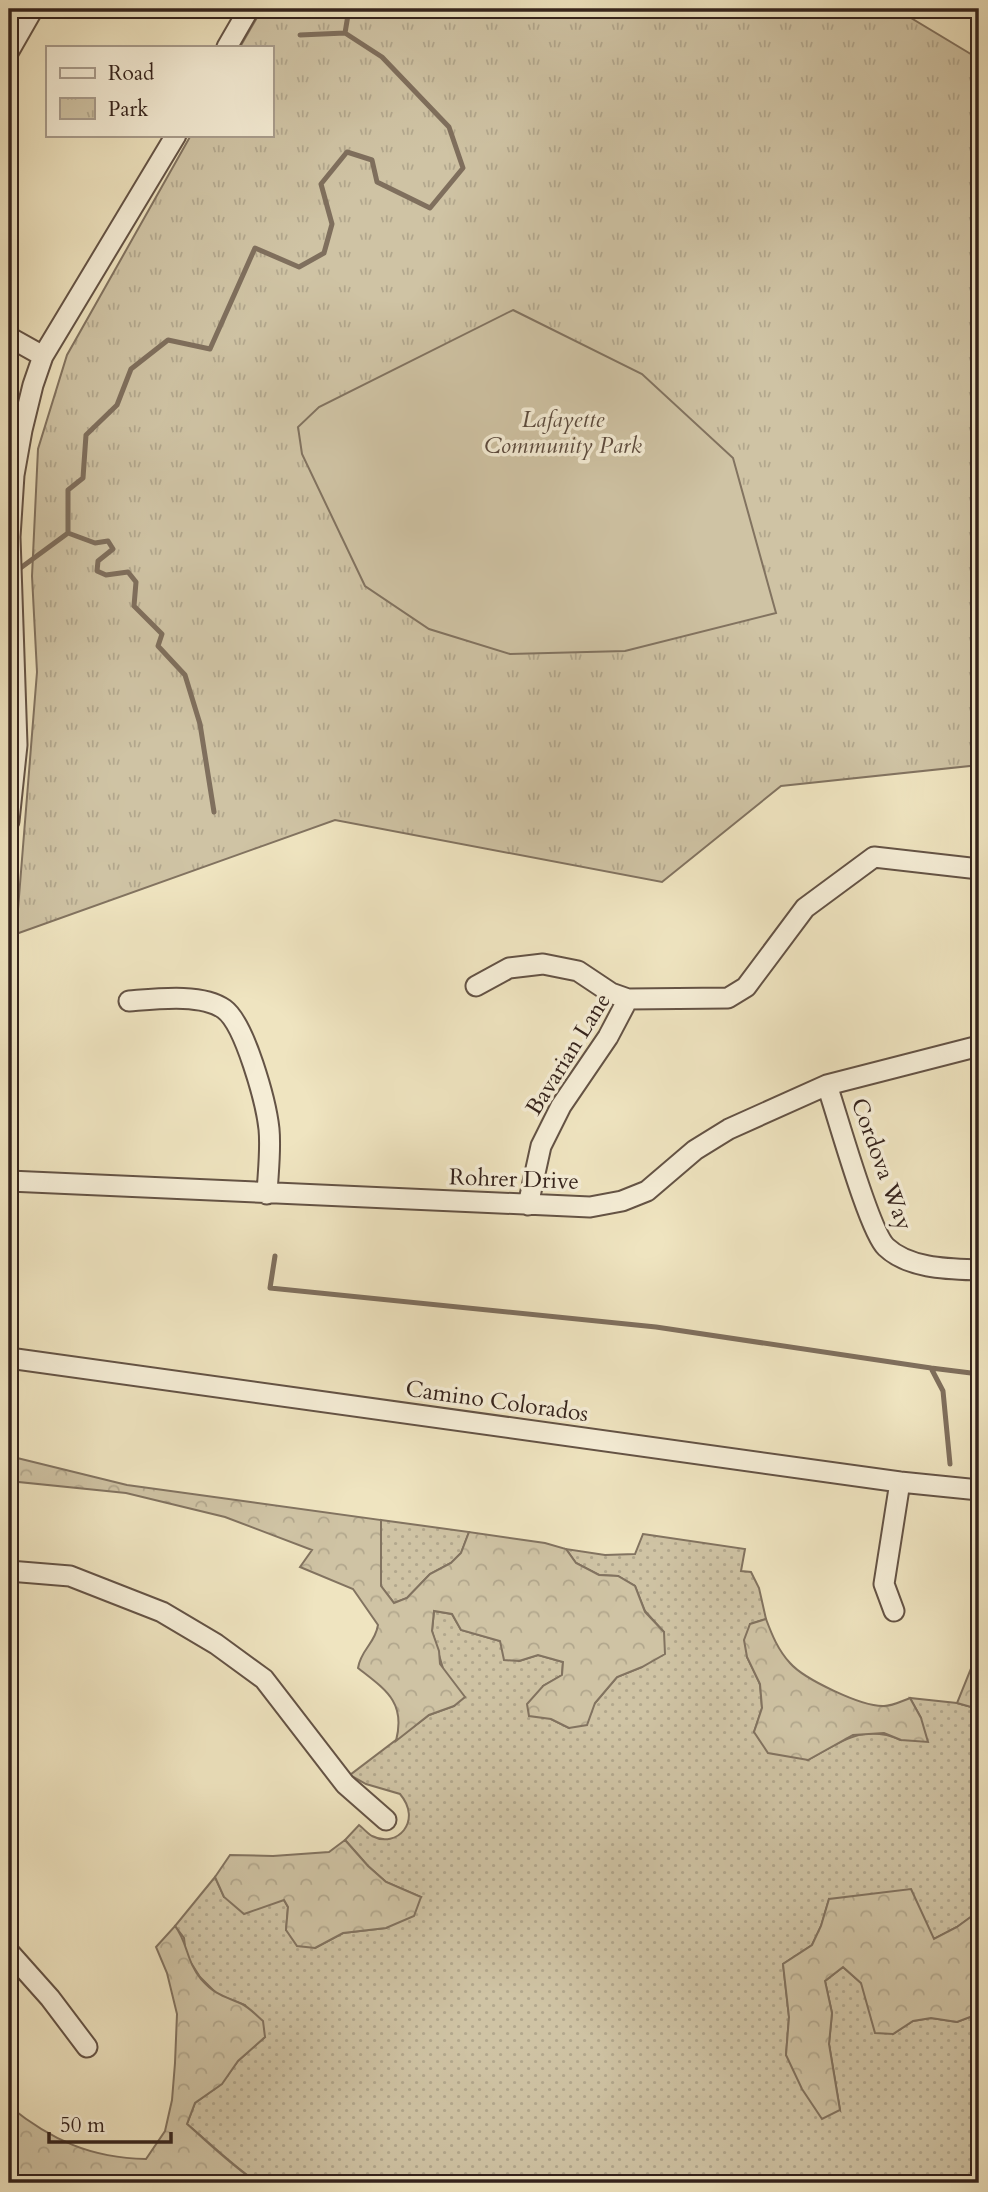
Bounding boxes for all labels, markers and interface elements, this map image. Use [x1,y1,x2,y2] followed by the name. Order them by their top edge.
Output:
[46,46,273,136] legend
[108,59,154,88] text: Road
[108,95,149,124] text: Park
[484,404,643,461] park label: Lafayette Community Park
[518,987,618,1121] street label: Bavarian Lane
[844,1094,920,1234] street label: Cordova Way
[448,1161,580,1197] street label: Rohrer Drive
[404,1373,590,1429] street label: Camino Colorados
[49,2101,172,2145] scale bar
[60,2111,105,2140] text: 50 m

